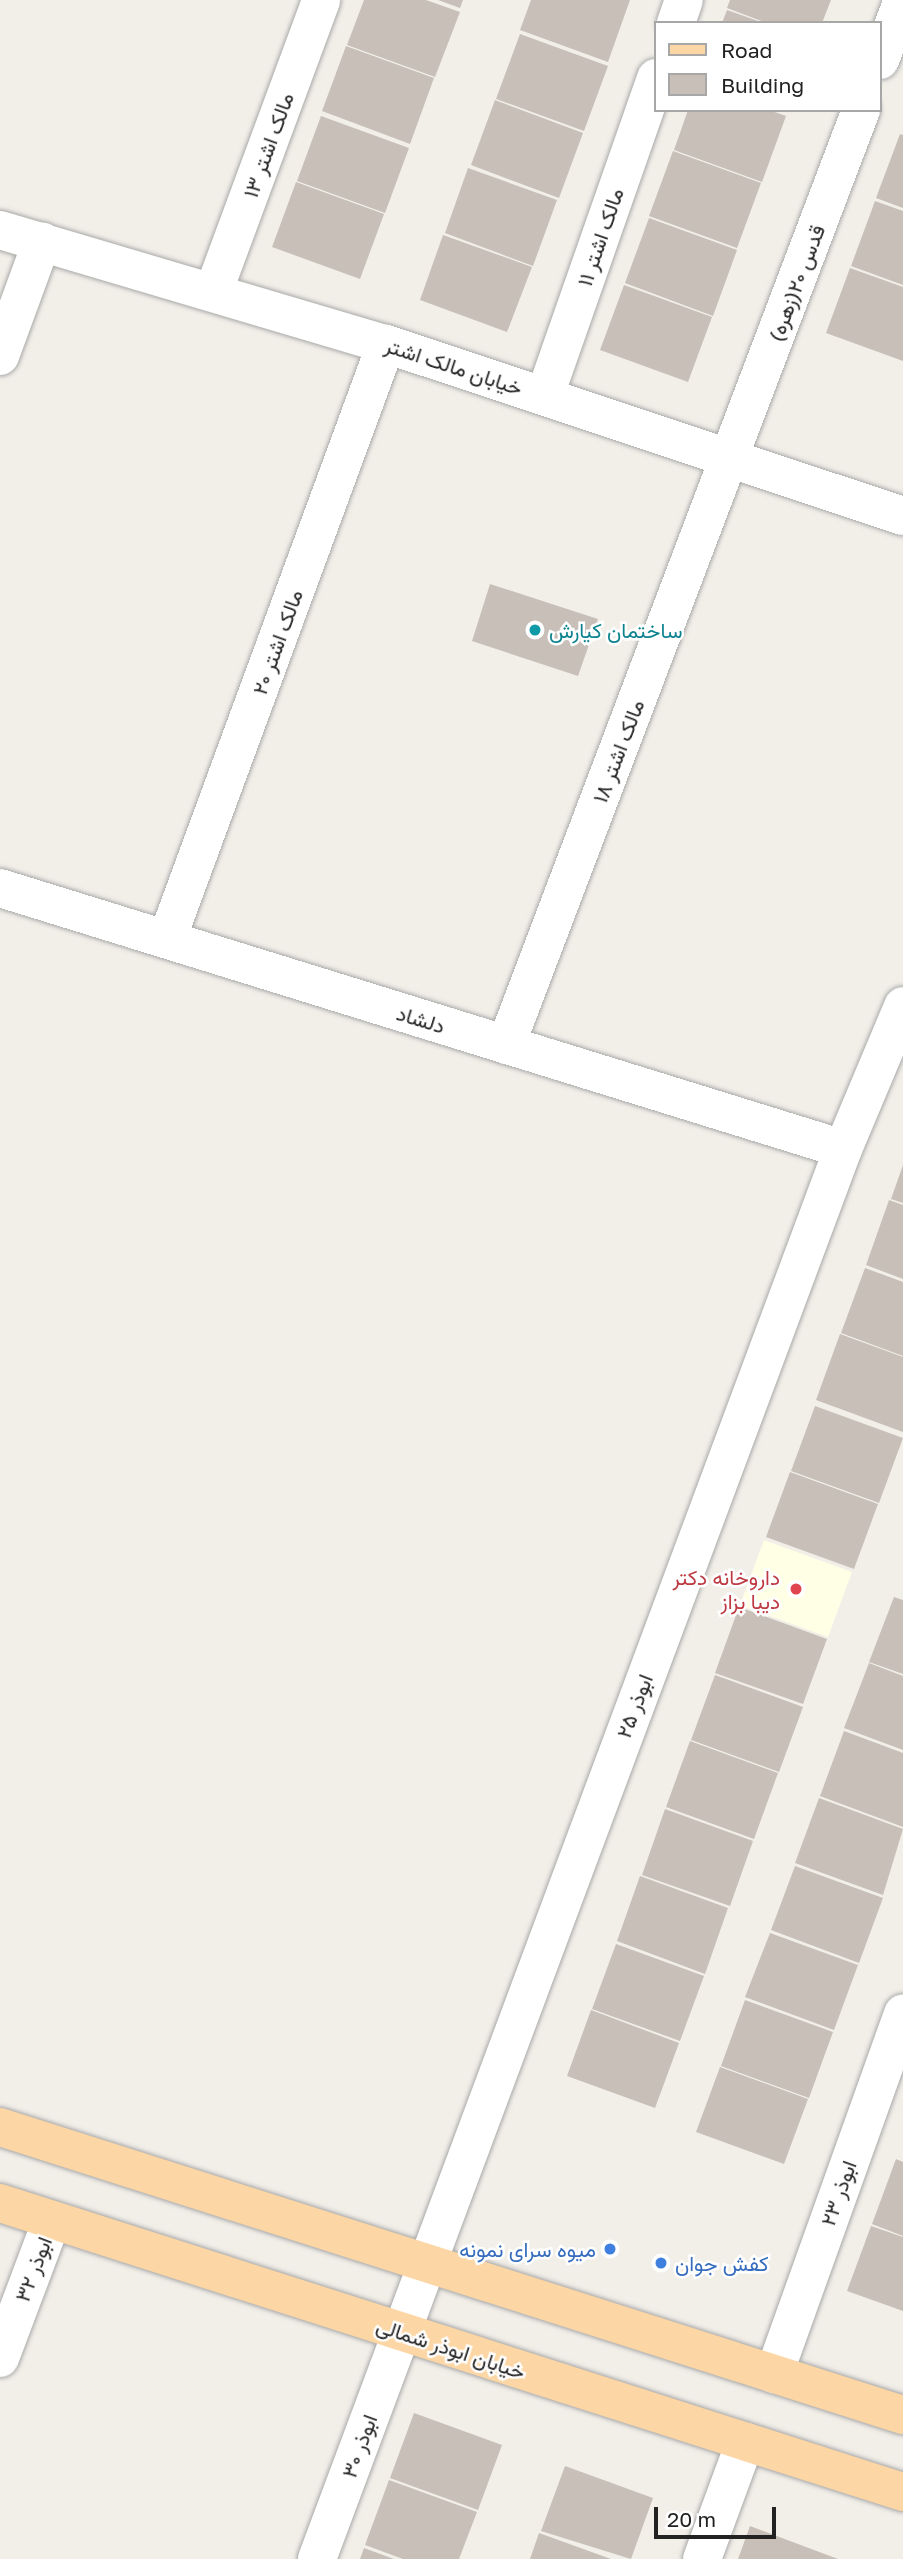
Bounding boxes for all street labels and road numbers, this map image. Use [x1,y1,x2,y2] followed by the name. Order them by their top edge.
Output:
[237,89,299,201] street label: مالک اشتر ۱۳
[571,185,629,289] street label: مالک اشتر ۱۱
[762,221,830,345] street label: قدس ۲۰(زهره)
[382,332,526,400] street label: خیابان مالک اشتر
[246,586,308,698] street label: مالک اشتر ۲۰
[587,696,649,806] street label: مالک اشتر ۱۸
[394,1000,448,1038] street label: دلشاد
[610,1671,658,1741] street label: ابوذر ۲۵
[815,2157,861,2229] street label: ابوذر ۲۳
[9,2233,57,2305] street label: ابوذر ۳۲
[373,2312,529,2384] street label: خیابان ابوذر شمالی
[336,2411,382,2481] street label: ابوذر ۳۰

